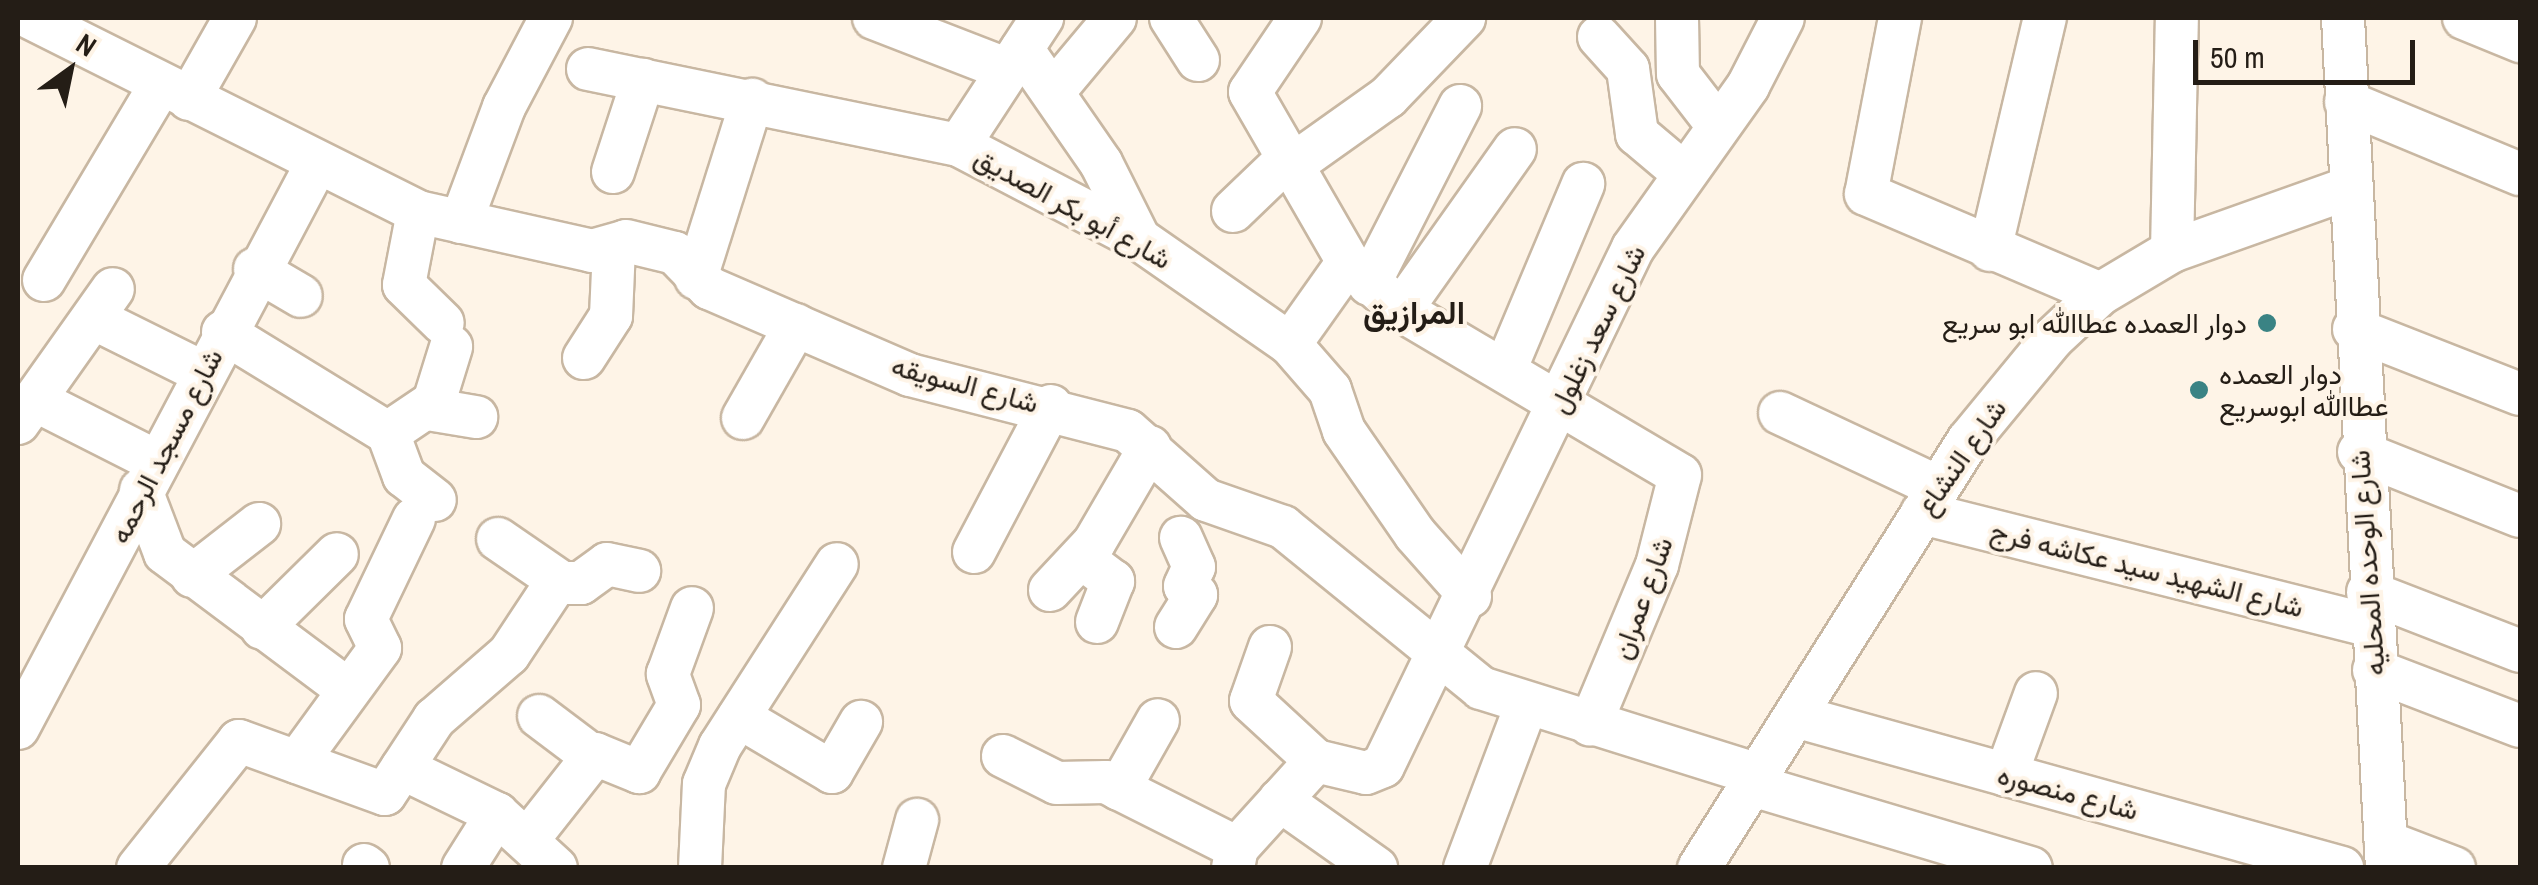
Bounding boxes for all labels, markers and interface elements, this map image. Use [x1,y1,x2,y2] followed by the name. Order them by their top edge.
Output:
[20,20,120,120] north arrow
[2198,20,2420,82] scale bar
[69,24,104,65] text: N
[2210,37,2265,77] text: 50 m
[969,140,1177,276] street label: شارع أبو بكر الصديق
[1542,239,1652,419] street label: شارع سعد زغلول
[1363,294,1465,332] district label: المرازيق
[1942,306,2247,340] place label: دوار العمده عطاالله ابو سريع
[2256,312,2278,334] marker: دوار العمده عطاالله ابو سريع
[102,343,230,549] street label: شارع مسجد الرحمه
[888,348,1042,420] street label: شارع السويقه
[2219,357,2389,423] place label: دوار العمده عطاالله ابوسريع
[2188,379,2210,401] marker: دوار العمده عطاالله ابوسريع
[1909,393,2013,521] street label: شارع النشاع
[2342,449,2392,677] street label: شارع الوحده المحليه
[1987,514,2307,624] street label: شارع الشهيد سيد عكاشه فرج
[1604,532,1680,664] street label: شارع عمران
[1994,757,2142,827] street label: شارع منصوره

